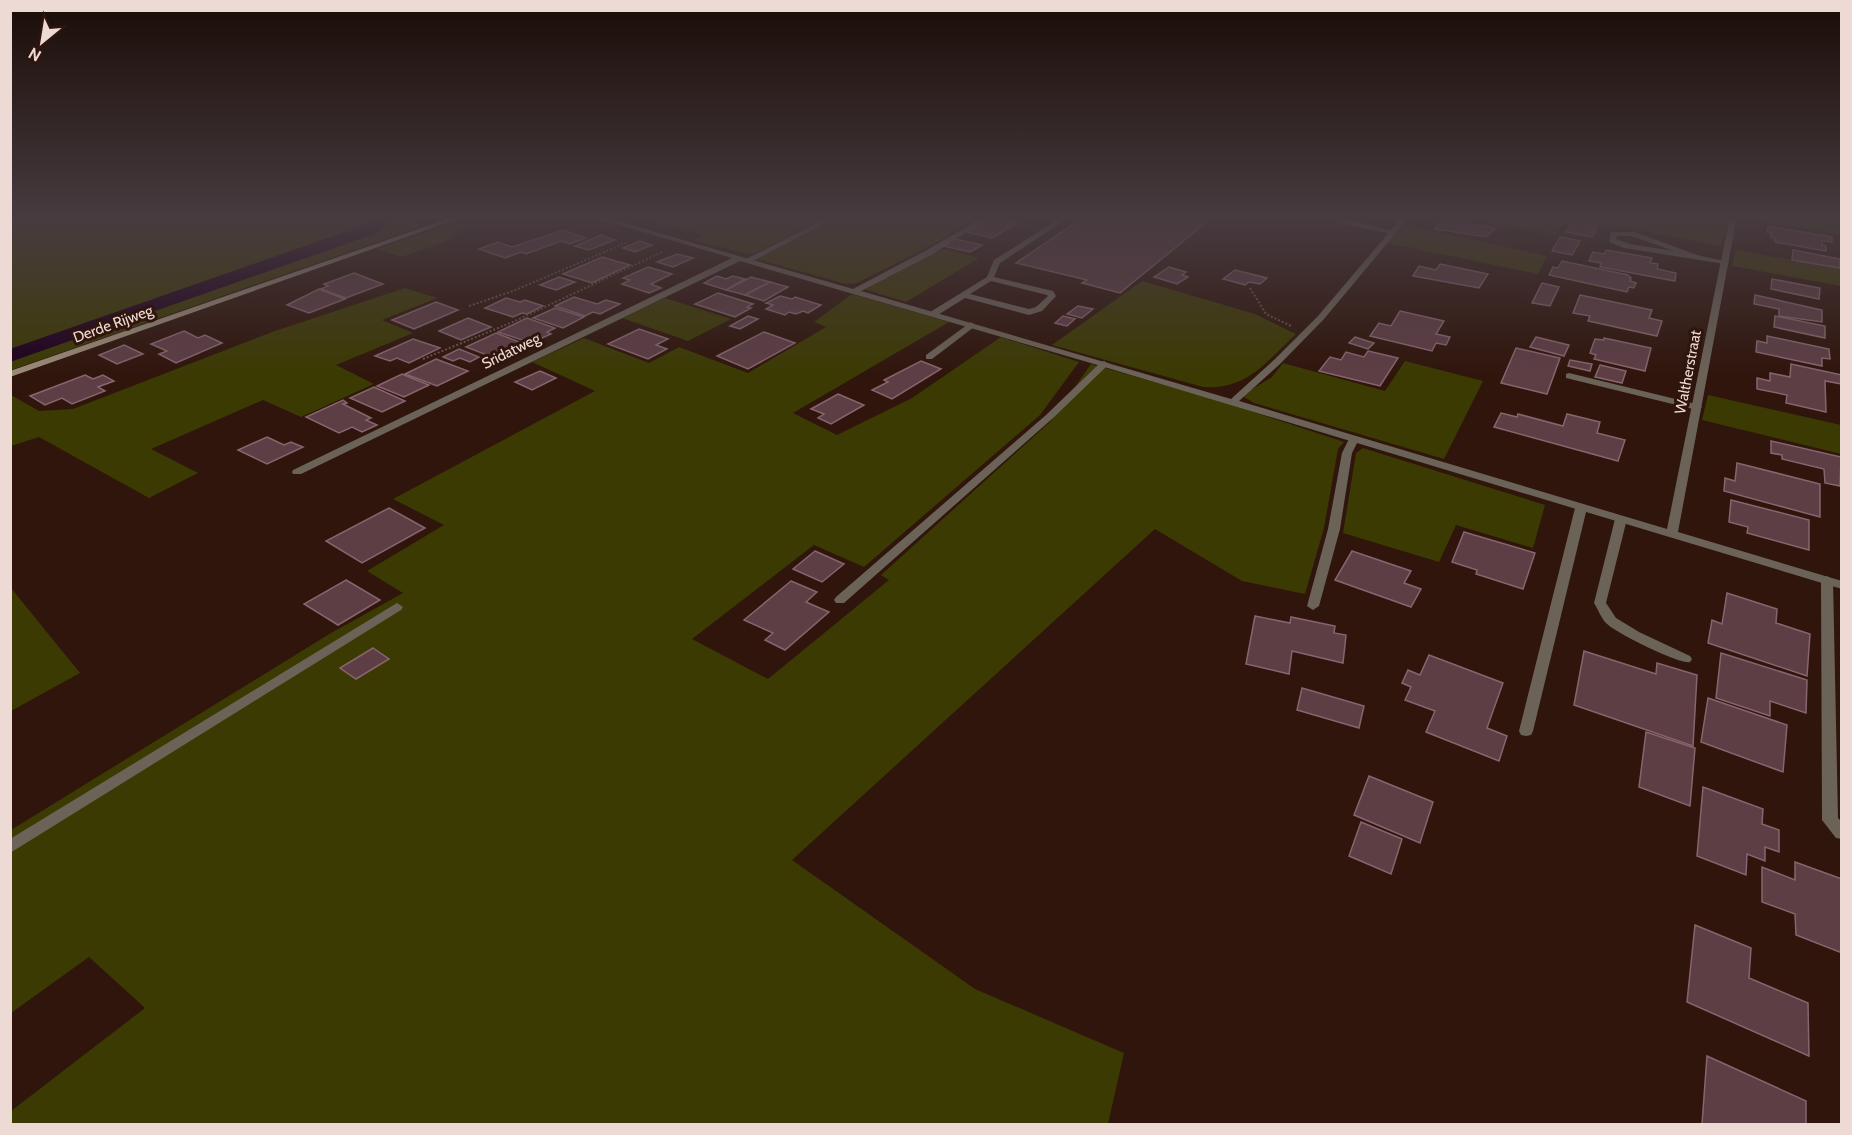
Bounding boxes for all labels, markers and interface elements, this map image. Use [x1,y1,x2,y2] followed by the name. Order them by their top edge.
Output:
[12,12,72,72] north arrow
[25,44,44,66] text: N
[71,301,156,347] street label: Derde Rijweg
[479,329,544,373] street label: Sridatweg
[1671,329,1705,415] street label: Waltherstraat

